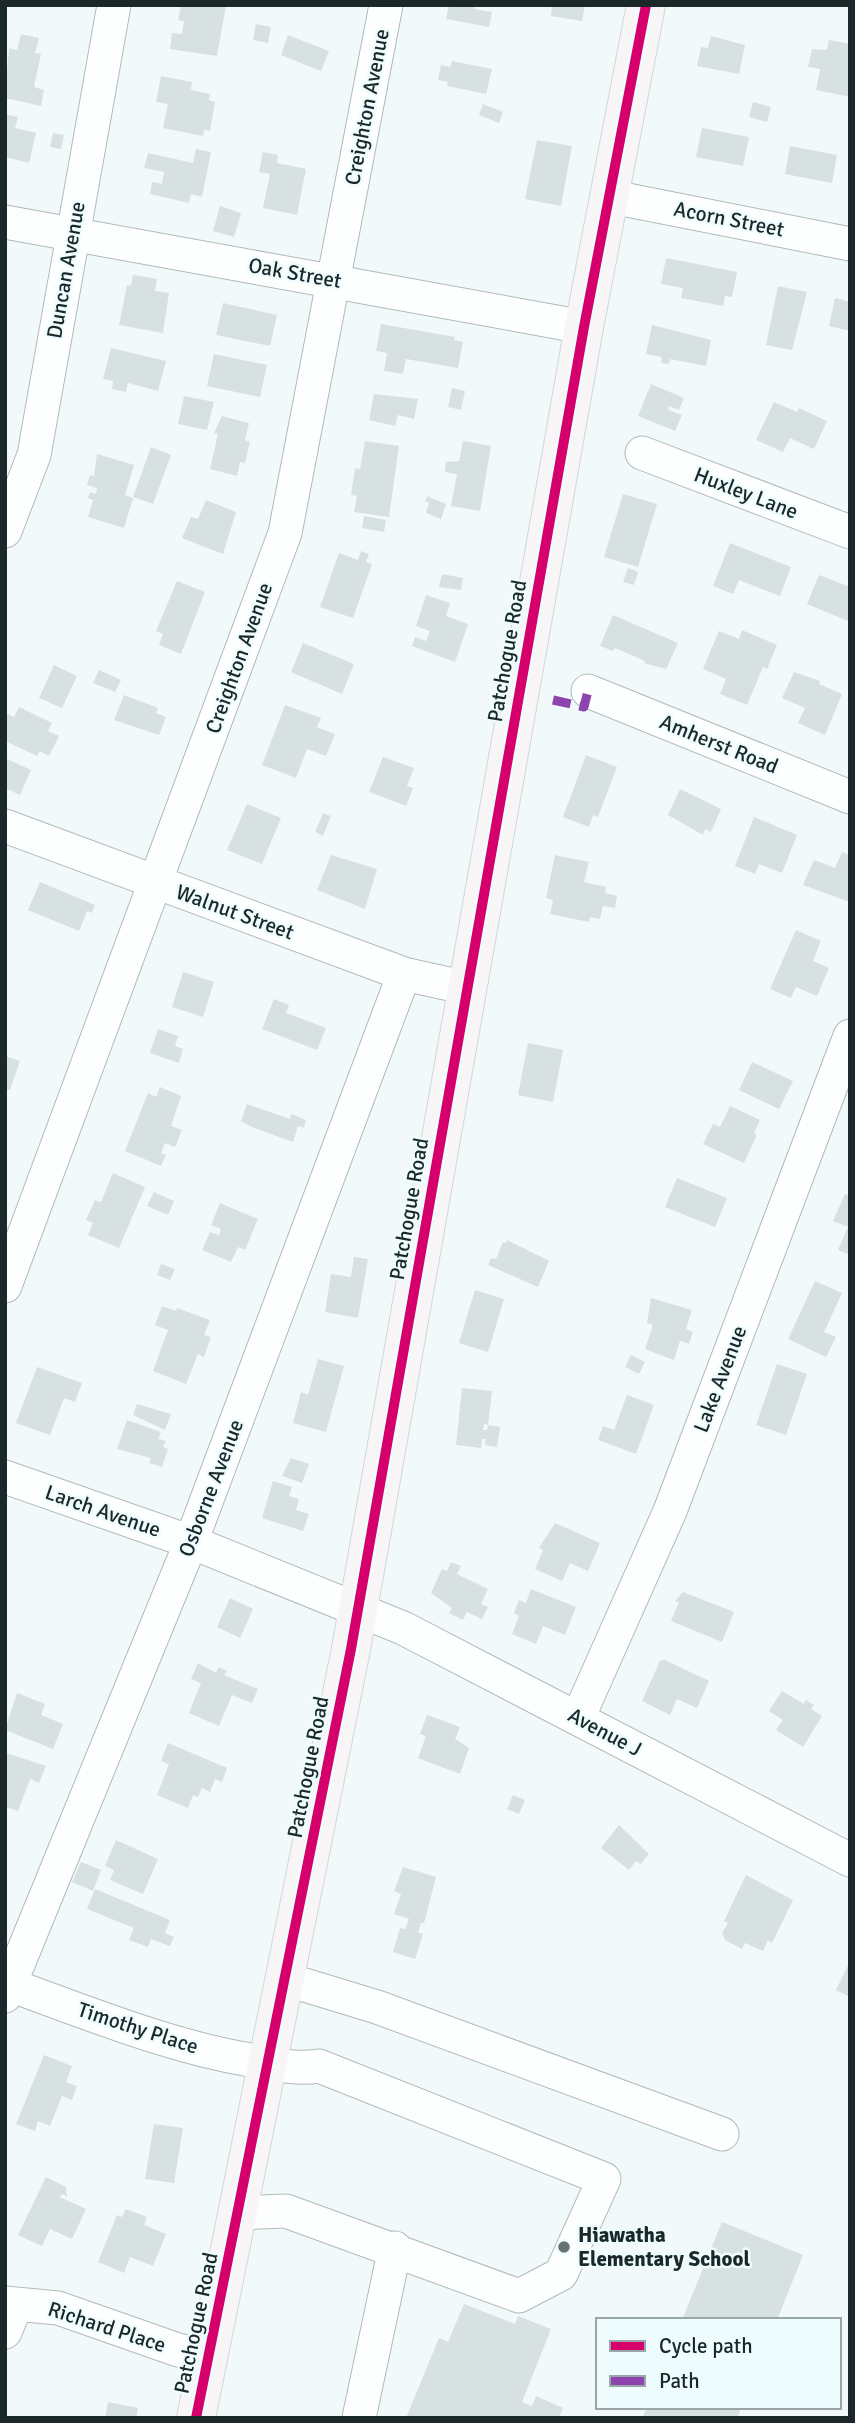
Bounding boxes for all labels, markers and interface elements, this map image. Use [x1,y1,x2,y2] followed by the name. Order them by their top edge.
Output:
[339,27,395,187] street label: Creighton Avenue
[672,196,786,242] street label: Acorn Street
[41,199,91,341] street label: Duncan Avenue
[246,252,344,294] street label: Oak Street
[690,461,802,525] street label: Huxley Lane
[482,578,532,724] street label: Patchogue Road
[200,579,278,737] street label: Creighton Avenue
[656,708,782,780] street label: Amherst Road
[173,879,297,945] street label: Walnut Street
[384,1136,434,1282] street label: Patchogue Road
[688,1322,752,1436] street label: Lake Avenue
[173,1416,249,1560] street label: Osborne Avenue
[42,1479,164,1543] street label: Larch Avenue
[282,1694,334,1840] street label: Patchogue Road
[564,1702,646,1762] street label: Avenue J
[74,1996,202,2060] street label: Timothy Place
[578,2222,750,2272] place label: Hiawatha Elementary School
[556,2239,572,2255] marker: Hiawatha Elementary School
[168,2250,224,2396] street label: Patchogue Road
[45,2296,169,2358] street label: Richard Place
[596,2318,841,2409] legend
[659,2333,753,2359] text: Cycle path
[659,2368,700,2394] text: Path

